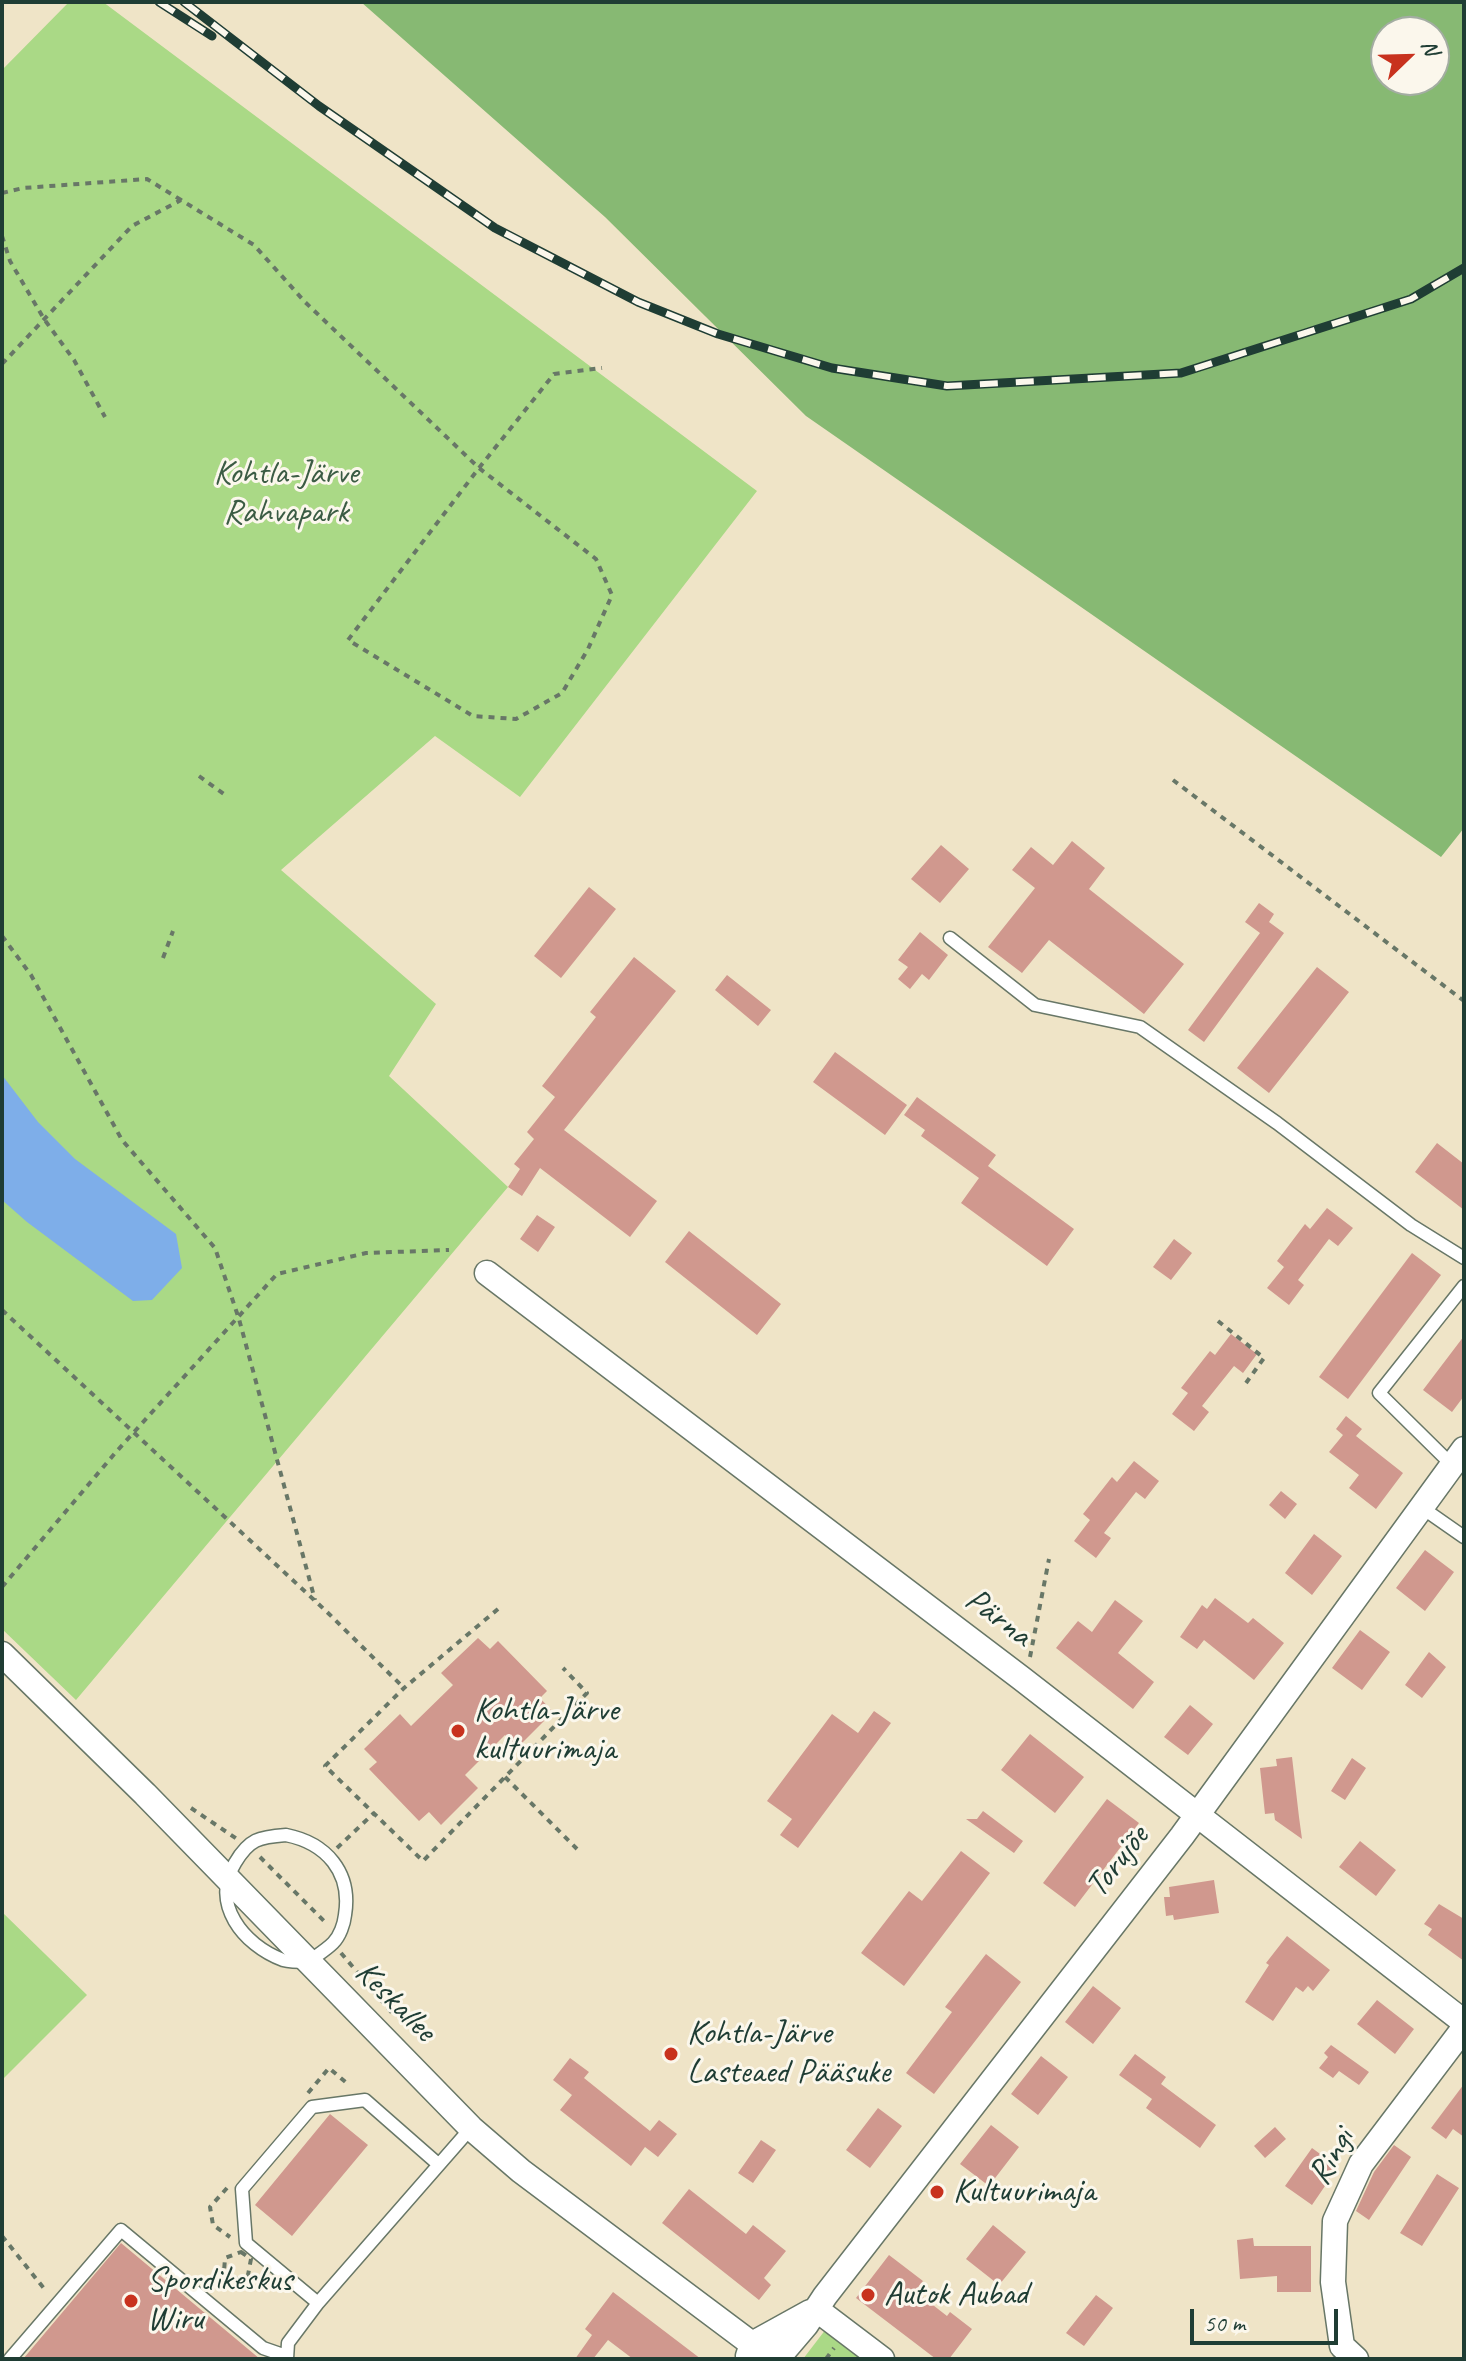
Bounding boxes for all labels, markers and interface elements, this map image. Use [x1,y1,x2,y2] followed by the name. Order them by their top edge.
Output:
[1370,16,1450,96] north arrow
[1415,36,1446,59] text: N
[214,454,358,534] park label: Kohtla-Järve Rahvapark
[957,1580,1039,1656] street label: Pärna
[474,1691,619,1770] place label: Kohtla-Järve kultuurimaja
[449,1722,467,1740] marker: Kohtla-Järve kultuurimaja
[1078,1818,1158,1906] street label: Torujõe
[346,1953,444,2051] street label: Keskallee
[687,2014,890,2094] place label: Kohtla-Järve Lasteaed Pääsuke
[662,2045,680,2063] marker: Kohtla-Järve Lasteaed Pääsuke
[1300,2122,1364,2192] street label: Ringi
[953,2172,1095,2212] place label: Kultuurimaja
[928,2183,946,2201] marker: Kultuurimaja
[147,2261,292,2340] place label: Spordikeskus Wiru
[884,2275,1028,2315] place label: Autok Aubad
[859,2286,877,2304] marker: Autok Aubad
[122,2292,140,2310] marker: Spordikeskus Wiru
[1194,2293,1342,2343] scale bar
[1204,2308,1245,2338] text: 50 m

